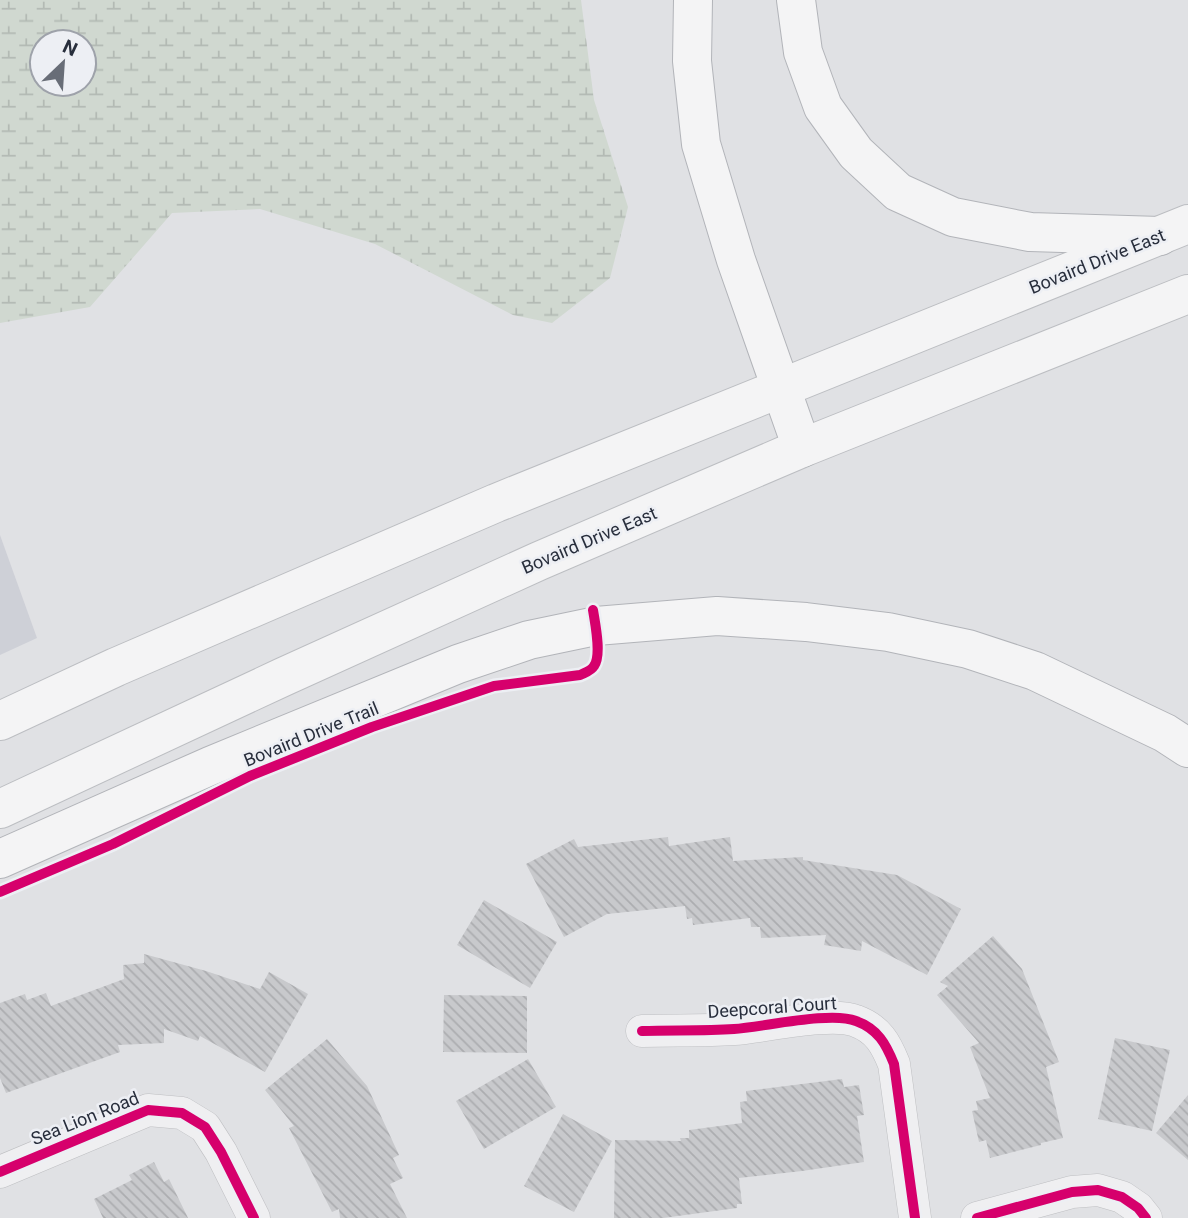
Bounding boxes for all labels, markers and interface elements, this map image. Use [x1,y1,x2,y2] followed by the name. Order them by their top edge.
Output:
[28,28,98,98] north arrow
[59,35,81,61] text: N
[1026,224,1168,298] street label: Bovaird Drive East
[518,502,660,578] street label: Bovaird Drive East
[241,697,381,771] street label: Bovaird Drive Trail
[707,992,837,1022] street label: Deepcoral Court
[28,1087,142,1149] street label: Sea Lion Road

